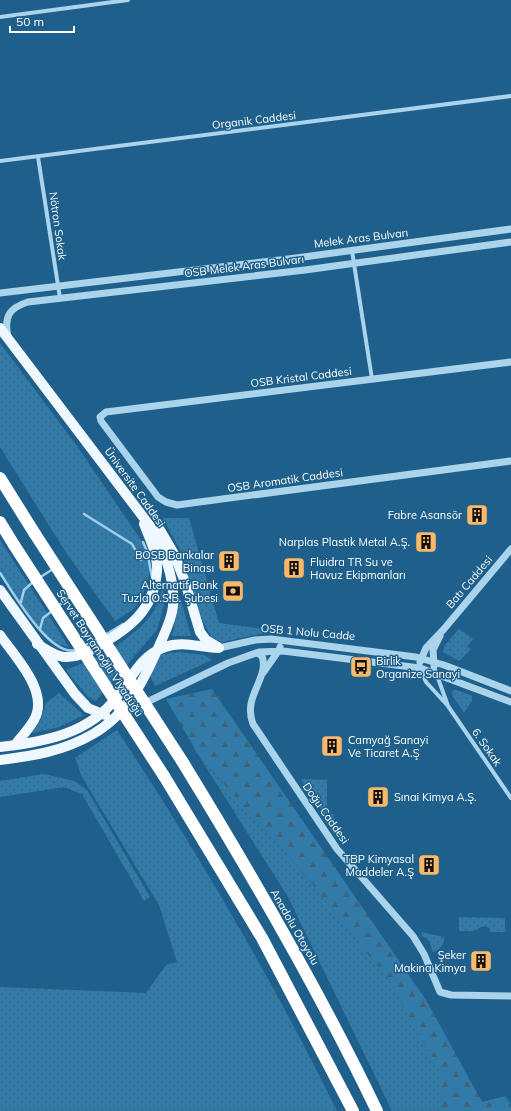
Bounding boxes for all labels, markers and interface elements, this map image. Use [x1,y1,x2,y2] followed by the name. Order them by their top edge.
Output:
[10,8,74,34] scale bar
[16,14,44,29] text: 50 m
[211,108,297,132] street label: Organik Caddesi
[46,191,70,261] street label: Nötron Sokak
[313,225,409,251] street label: Melek Aras Bulvarı
[183,252,305,280] street label: OSB Melek Aras Bulvarı
[250,364,352,390] street label: OSB Kristal Caddesi
[102,445,168,529] street label: Üniversite Caddesi
[226,465,344,495] street label: OSB Aromatik Caddesi
[464,502,490,528] building icon: Fabre Asansör
[388,508,462,522] place label: Fabre Asansör
[413,529,439,555] building icon: Narplas Plastik Metal A.Ş.
[279,535,410,549] place label: Narplas Plastik Metal A.Ş.
[135,548,214,575] place label: BOSB Bankalar Binası
[216,548,242,574] building icon: BOSB Bankalar Binası
[443,553,495,611] street label: Batı Caddesi
[281,555,307,581] building icon: Fluidra TR Su ve Havuz Ekipmanları
[310,555,406,582] place label: Fluidra TR Su ve Havuz Ekipmanları
[121,578,218,605] place label: Alternatif Bank Tuzla O.S.B. Şubesi
[220,578,246,604] bank icon: Alternatif Bank Tuzla O.S.B. Şubesi
[54,587,146,719] street label: Servet Bayramoğlu Viyadüğü
[260,621,356,643] street label: OSB 1 Nolu Cadde
[348,654,374,680] bus stop icon: Birlik Organize Sanayi
[376,654,460,681] place label: Birlik Organize Sanayi
[469,725,505,769] street label: 6. Sokak
[319,733,345,759] building icon: Camyağ Sanayi Ve Ticaret A.Ş
[348,733,428,760] place label: Camyağ Sanayi Ve Ticaret A.Ş
[300,780,352,846] street label: Doğu Caddesi
[365,784,391,810] building icon: Sınai Kimya A.Ş.
[394,790,477,804] place label: Sınai Kimya A.Ş.
[344,852,414,879] place label: TBP Kimyasal Maddeler A.Ş
[416,852,442,878] building icon: TBP Kimyasal Maddeler A.Ş
[268,887,322,967] street label: Anadolu Otoyolu
[394,948,466,975] place label: Şeker Makina Kimya
[468,948,494,974] building icon: Şeker Makina Kimya

